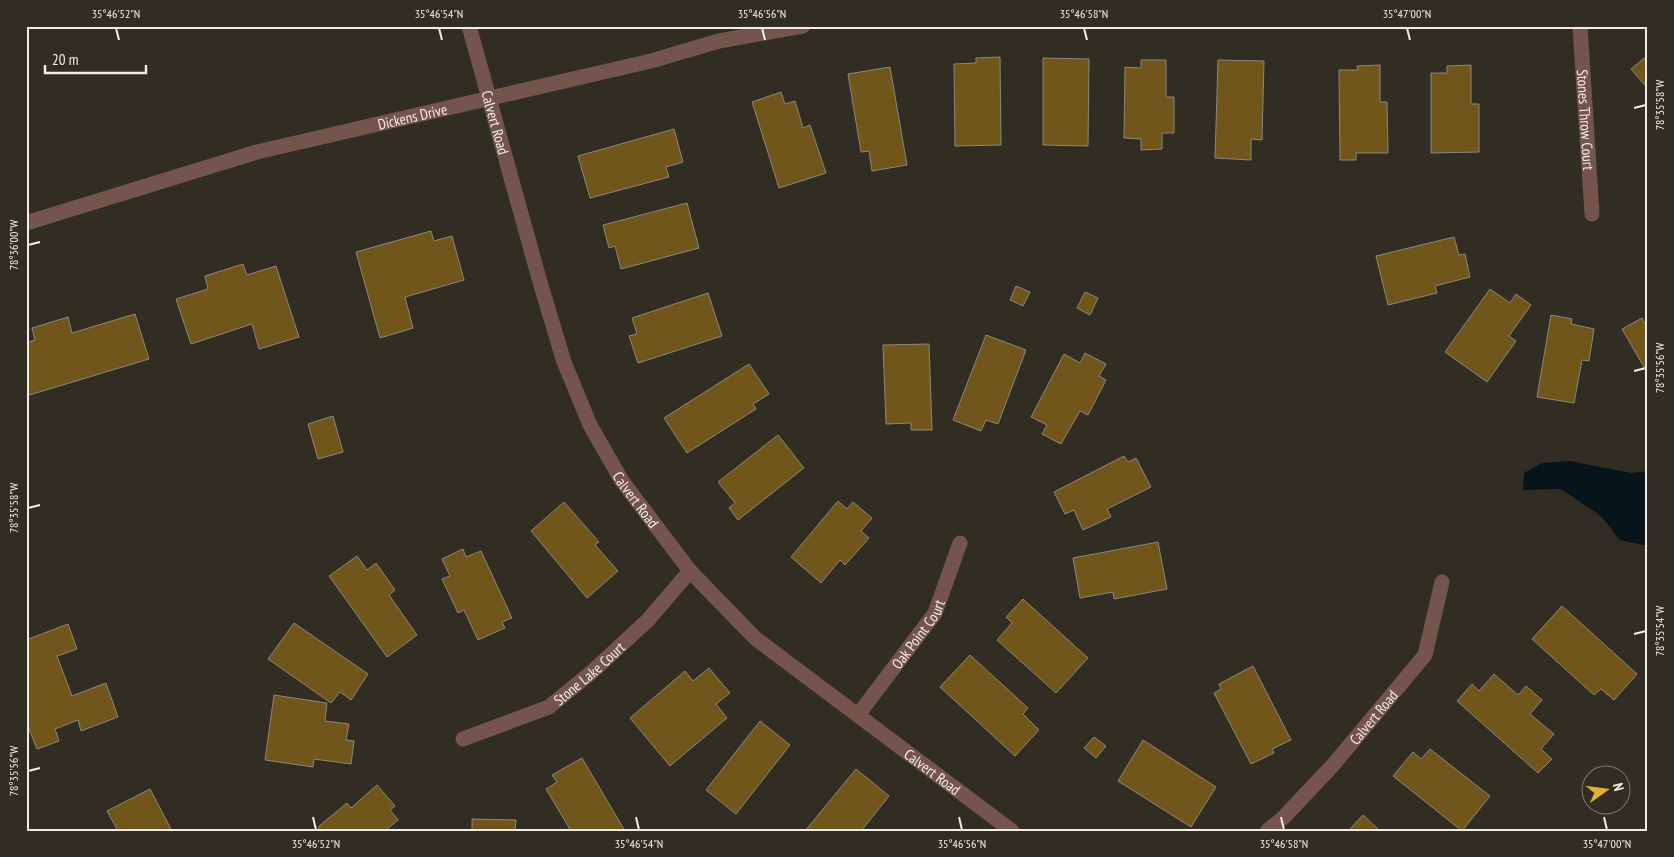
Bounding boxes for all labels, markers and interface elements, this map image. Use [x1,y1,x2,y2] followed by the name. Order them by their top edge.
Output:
[92,6,140,21] text: 35°46'52"N
[415,6,463,21] text: 35°46'54"N
[738,6,786,21] text: 35°46'56"N
[1060,6,1108,21] text: 35°46'58"N
[1383,6,1431,21] text: 35°47'00"N
[45,42,146,74] scale bar
[52,50,78,69] text: 20 m
[1573,69,1599,171] street label: Stones Throw Court
[1652,80,1667,130] text: 78°35'58"W
[478,88,514,157] street label: Calvert Road
[376,99,449,133] street label: Dickens Drive
[6,220,21,270] text: 78°36'00"W
[1652,343,1667,393] text: 78°35'56"W
[609,468,663,531] street label: Calvert Road
[6,483,21,533] text: 78°35'58"W
[887,597,949,672] street label: Oak Point Court
[1652,606,1667,656] text: 78°35'54"W
[549,637,628,709] street label: Stone Lake Court
[1345,686,1401,748] street label: Calvert Road
[901,744,964,799] street label: Calvert Road
[6,746,21,796] text: 78°35'56"W
[1582,764,1632,814] north arrow
[1609,781,1628,793] text: N
[292,836,340,851] text: 35°46'52"N
[615,836,663,851] text: 35°46'54"N
[938,836,986,851] text: 35°46'56"N
[1260,836,1308,851] text: 35°46'58"N
[1583,836,1631,851] text: 35°47'00"N

